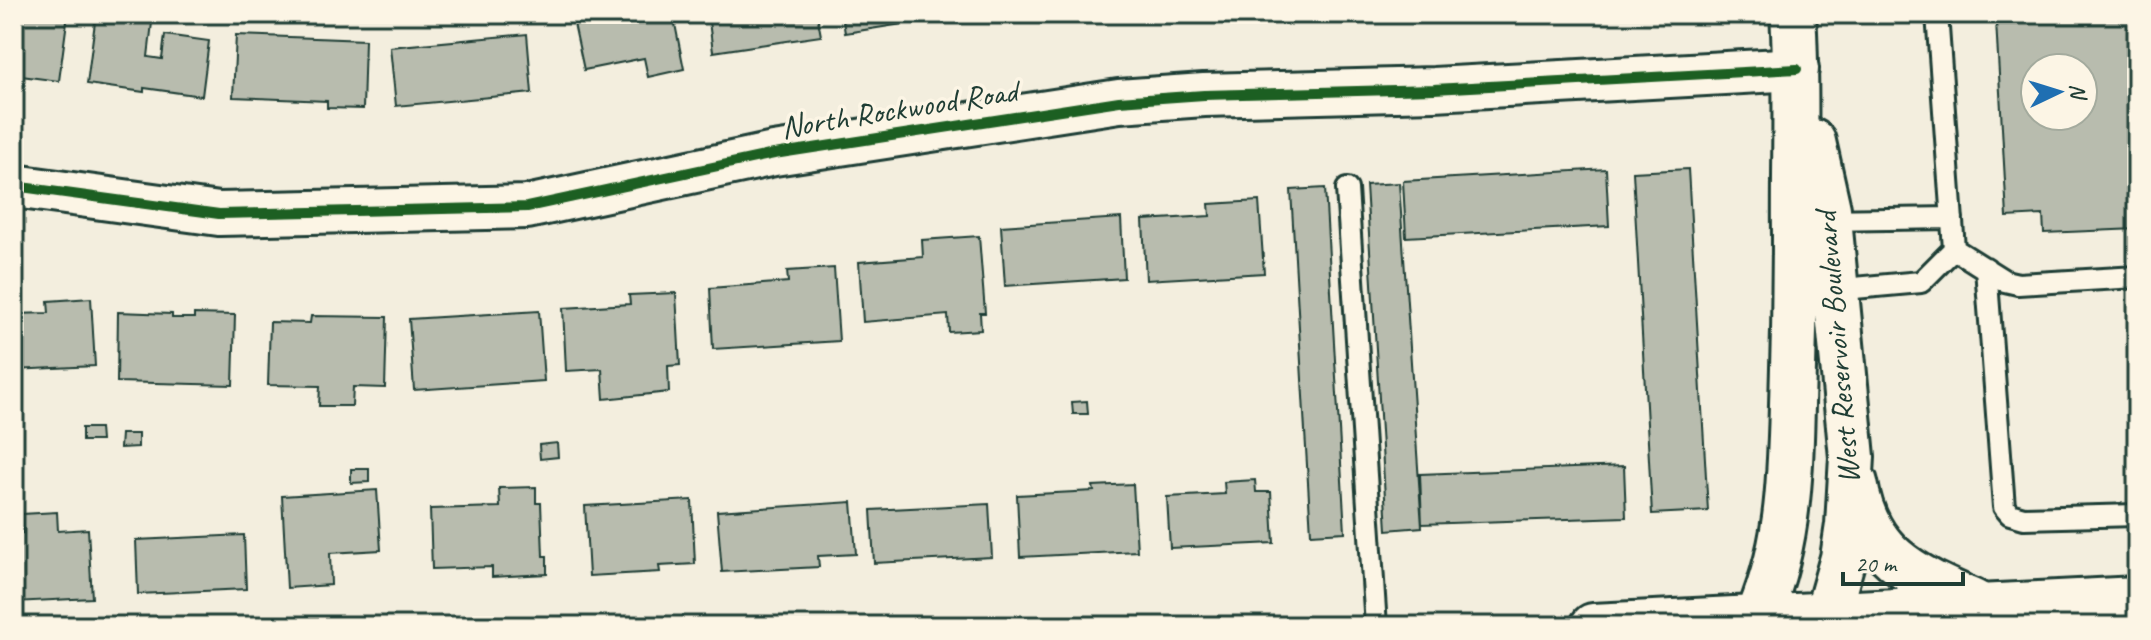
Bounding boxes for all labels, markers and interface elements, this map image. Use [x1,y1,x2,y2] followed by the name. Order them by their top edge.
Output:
[2019,52,2099,132] north arrow
[778,69,1025,148] street label: North Rockwood Road
[2064,83,2093,102] text: N
[1804,206,1869,486] street label: West Reservoir Boulevard
[1843,536,1963,586] scale bar
[1855,549,1898,579] text: 20 m

